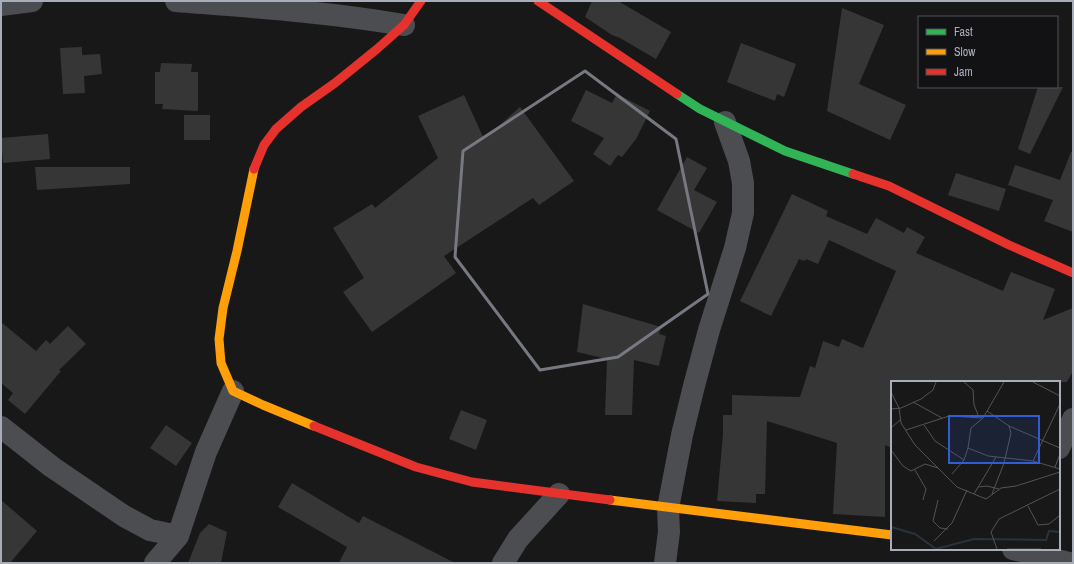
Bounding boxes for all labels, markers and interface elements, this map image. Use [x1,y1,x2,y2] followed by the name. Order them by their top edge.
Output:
[918,16,1058,88] legend
[954,24,973,40] text: Fast
[954,44,976,60] text: Slow
[954,64,973,80] text: Jam
[891,381,1060,550] inset map

